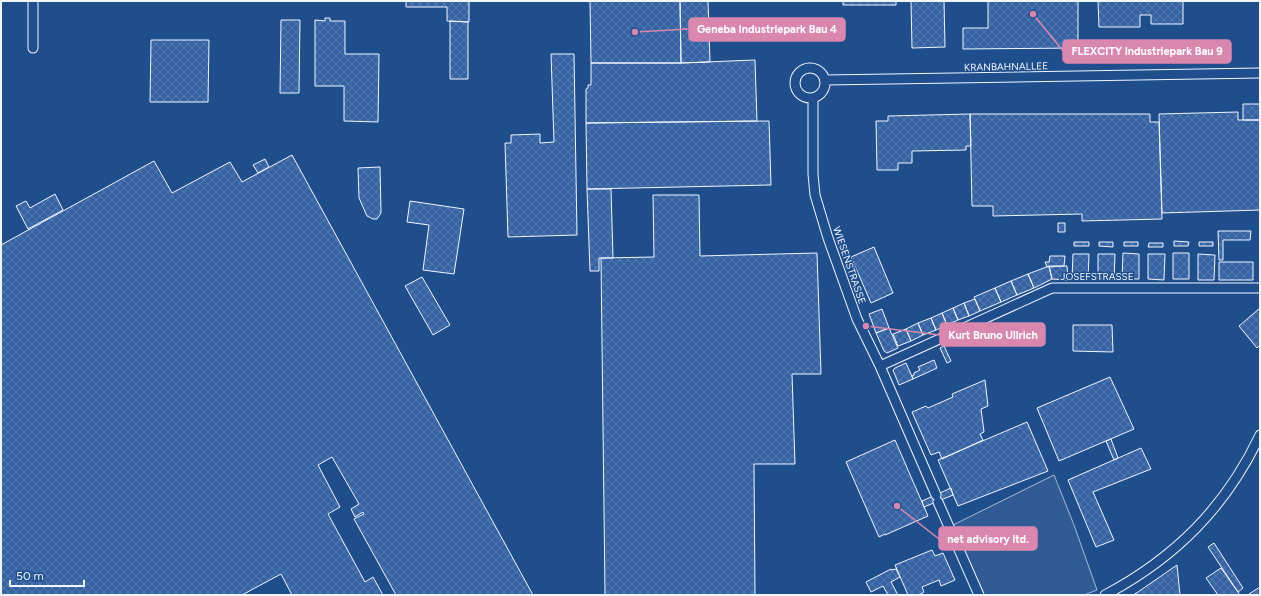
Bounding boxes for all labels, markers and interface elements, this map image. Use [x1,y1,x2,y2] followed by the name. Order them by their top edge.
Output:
[689,18,845,41] callout: Geneba Industriepark Bau 4
[697,23,837,36] text: Geneba Industriepark Bau 4
[1063,40,1231,63] callout: FLEXCITY Industriepark Bau 9
[1071,45,1223,58] text: FLEXCITY Industriepark Bau 9
[964,59,1048,74] street label: KRANBAHNALLEE
[830,225,869,306] street label: WIESENSTRASSE
[1060,270,1134,283] street label: JOSEFSTRASSE
[940,323,1045,346] callout: Kurt Bruno Ullrich
[948,329,1038,342] text: Kurt Bruno Ullrich
[939,527,1037,550] callout: net advisory ltd.
[947,533,1029,546] text: net advisory ltd.
[10,562,84,588] scale bar
[16,569,44,583] text: 50 m

